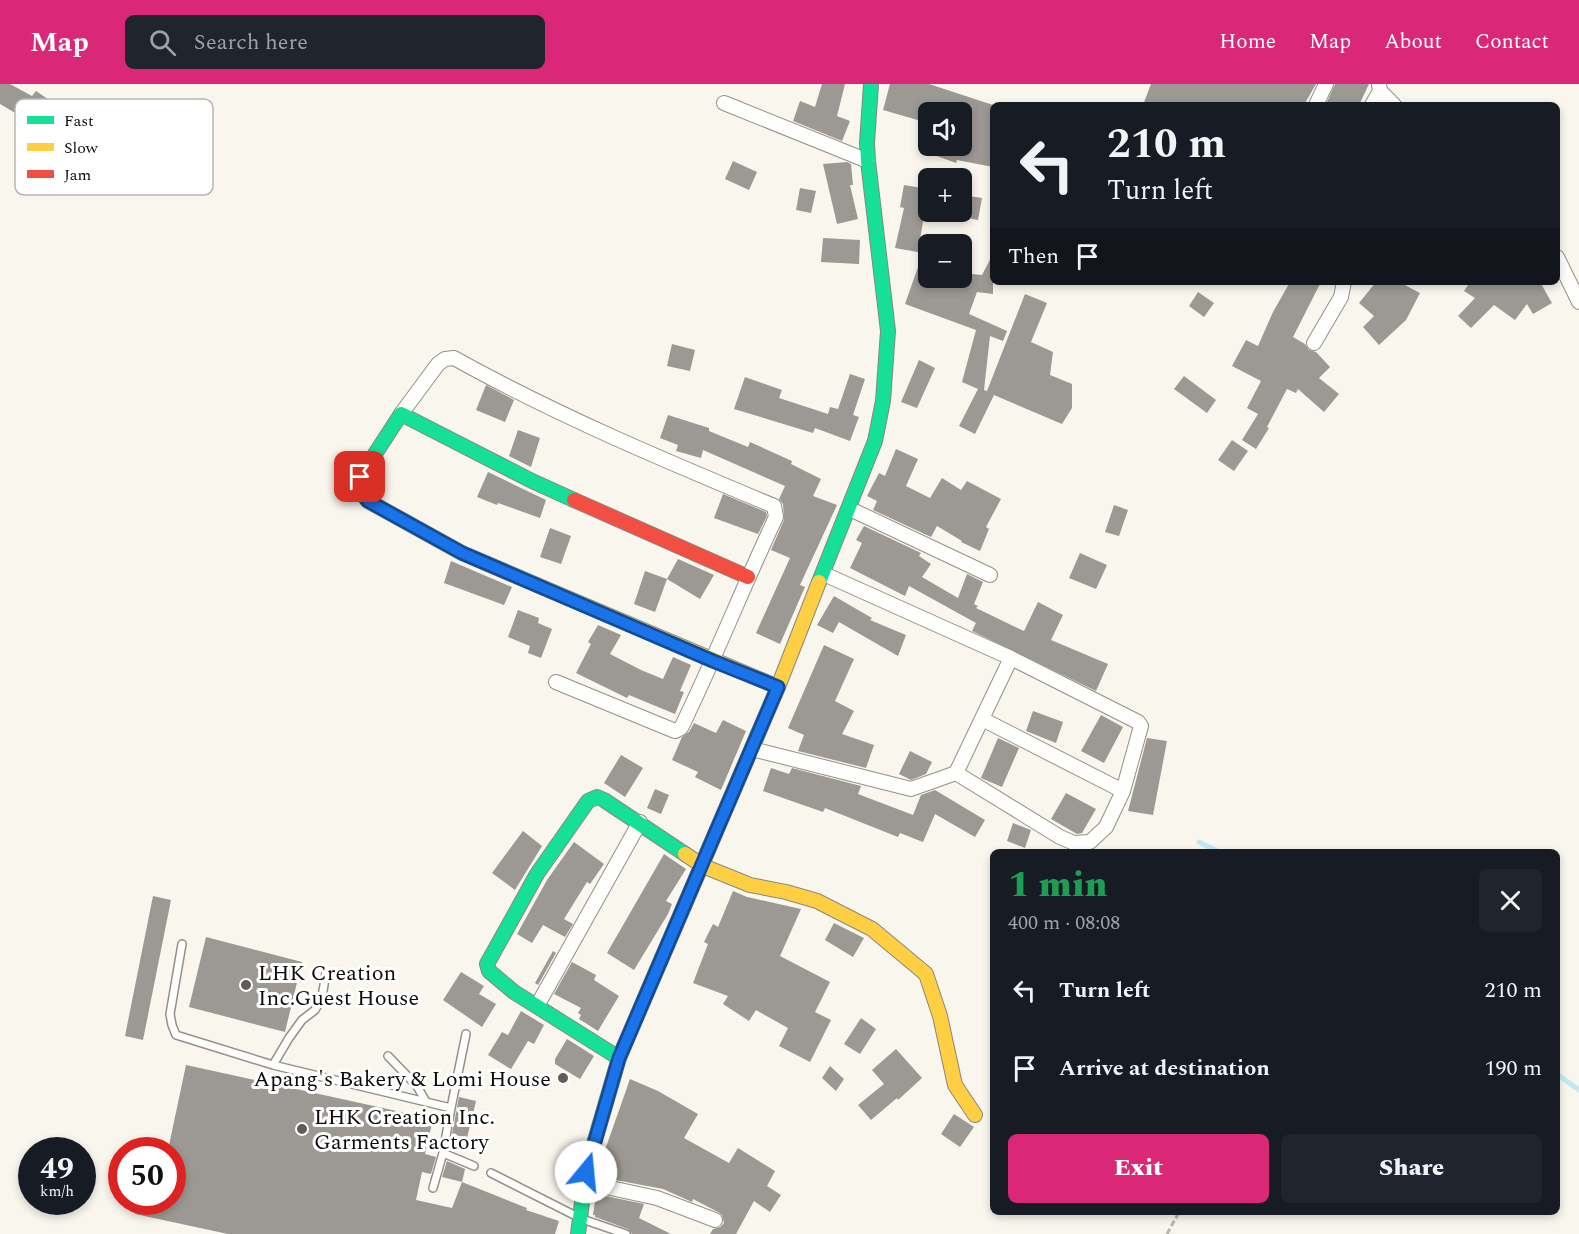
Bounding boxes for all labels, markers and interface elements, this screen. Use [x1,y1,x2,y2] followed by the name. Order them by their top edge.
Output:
[125,15,545,69] search box
[30,21,89,64] text: Map
[146,26,179,59] icon: search
[194,26,308,59] text: Search here
[1219,26,1276,58] text: Home
[1309,26,1351,58] text: Map
[1384,26,1442,58] text: About
[1475,26,1549,58] text: Contact
[15,99,213,195] legend
[918,102,972,288] map controls
[918,102,972,156] button: sound
[64,109,94,133] text: Fast
[1107,113,1226,176] text: 210 m
[1008,126,1086,204] icon: left
[64,136,99,160] text: Slow
[64,163,92,187] text: Jam
[918,168,972,222] button: +
[1107,170,1213,212] text: Turn left
[918,234,972,288] button: −
[1008,240,1059,273] text: Then
[1071,240,1104,273] icon: arrive
[334,451,385,502] pin
[343,460,376,493] icon: arrive
[1008,858,1108,913] text: 1 min
[1479,869,1542,932] button: close
[1008,908,1120,938] text: 400 m · 08:08
[258,957,419,1015] place label: LHK Creation Inc.Guest House
[1008,974,1041,1007] icon: left
[1059,974,1151,1007] text: Turn left
[1485,974,1542,1007] text: 210 m
[239,978,253,992] marker: LHK Creation Inc.Guest House
[1008,1052,1041,1085] icon: arrive
[1059,1052,1270,1085] text: Arrive at destination
[1485,1052,1542,1085] text: 190 m
[254,1063,551,1096] place label: Apang's Bakery & Lomi House
[556,1071,570,1085] marker: Apang's Bakery & Lomi House
[314,1101,495,1159] place label: LHK Creation Inc. Garments Factory
[295,1122,309,1136] marker: LHK Creation Inc. Garments Factory
[1008,1134,1269,1203] button: Exit
[1281,1134,1542,1203] button: Share
[108,1137,186,1215] speed limit sign: 50
[554,1140,618,1204] position arrow
[40,1146,74,1192] text: 49
[40,1180,74,1203] text: km/h

